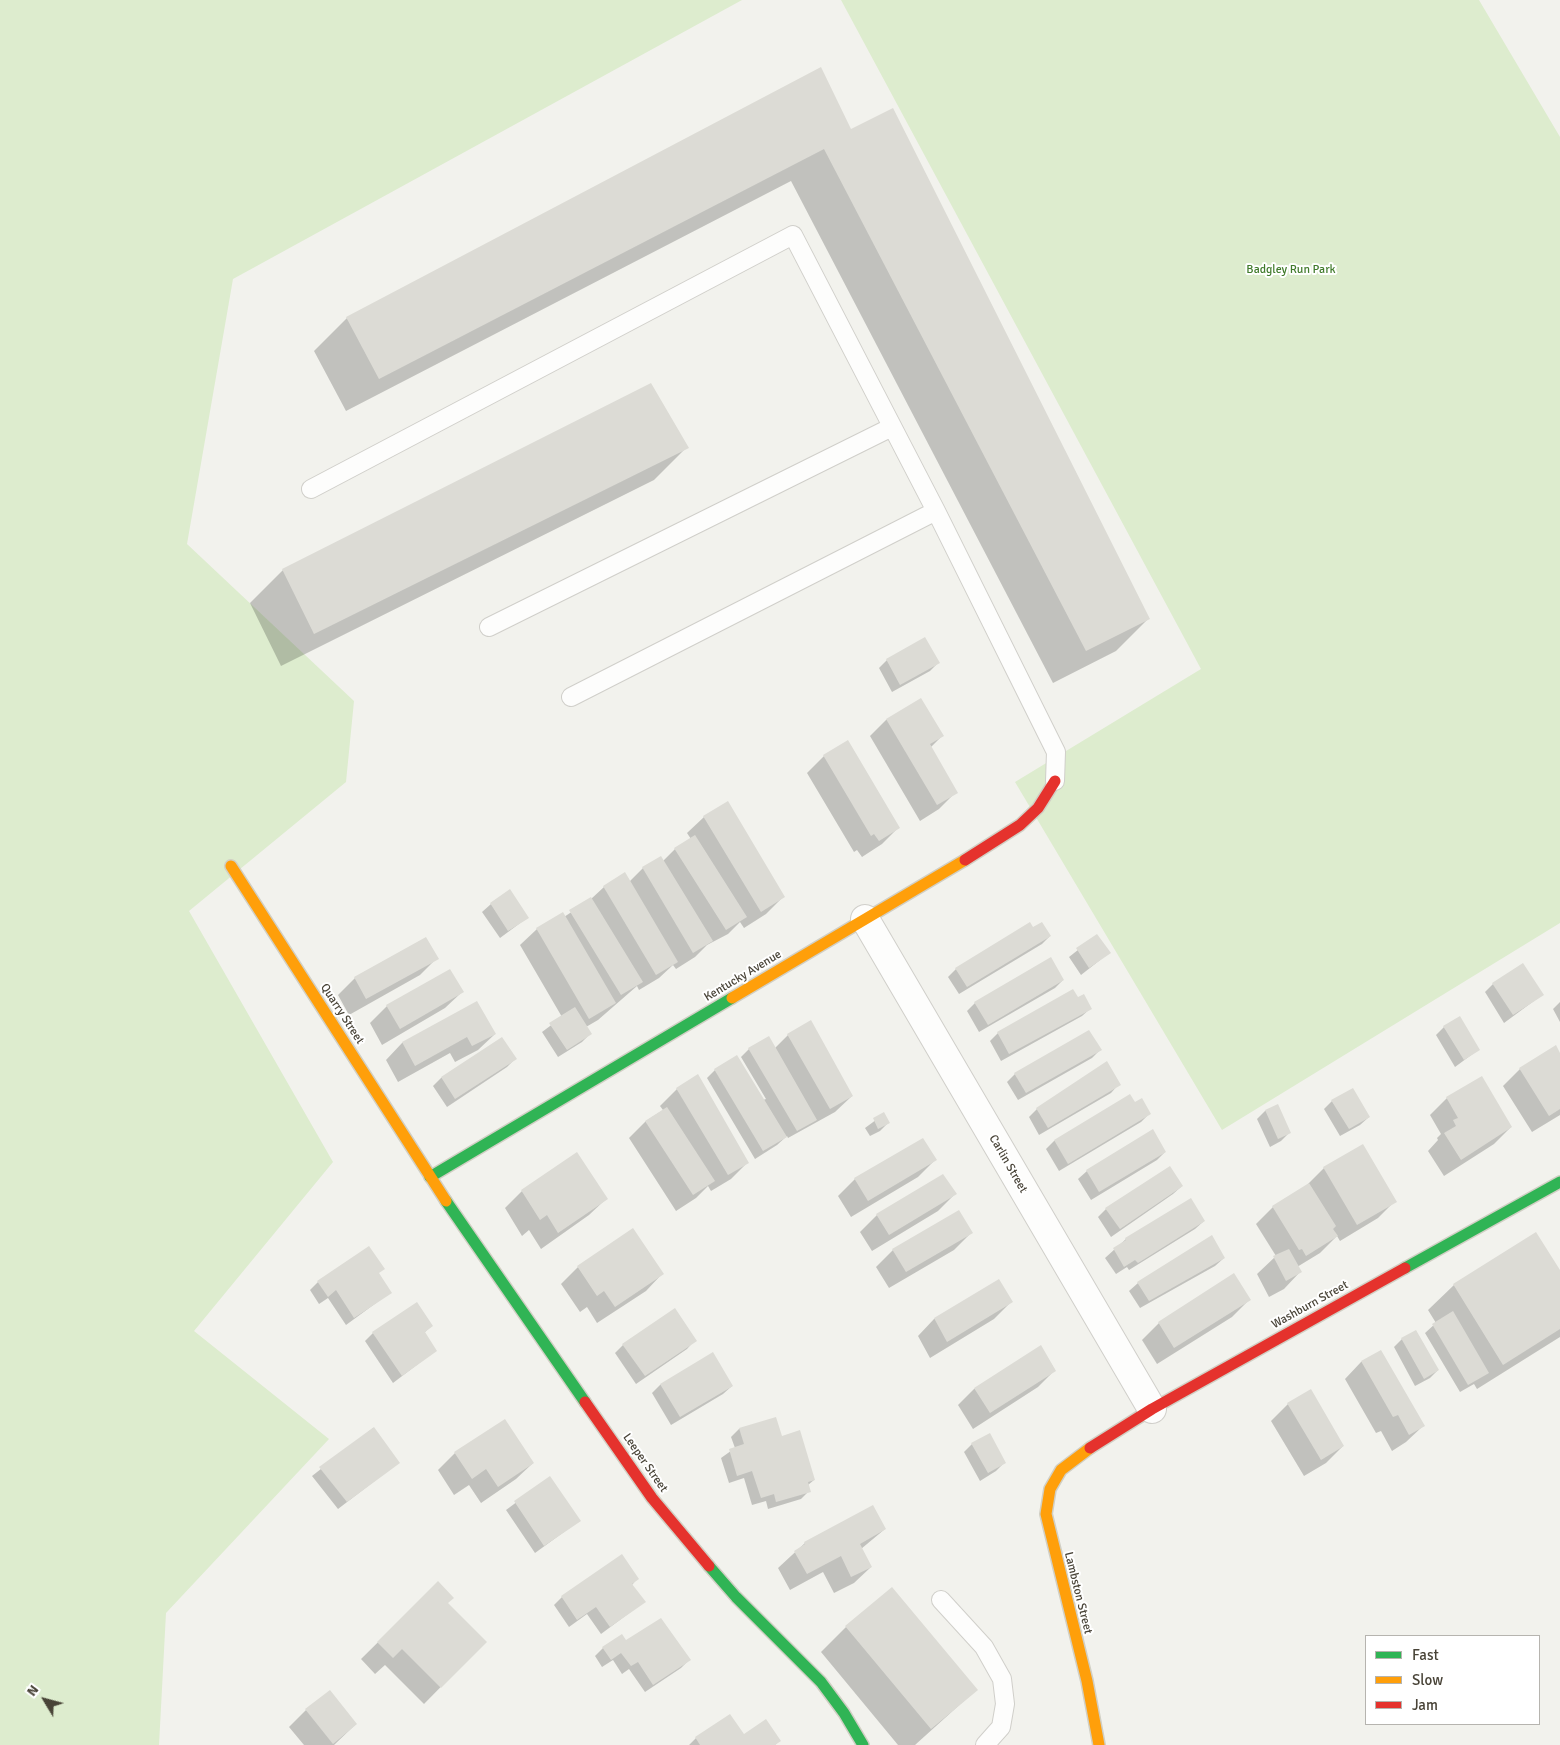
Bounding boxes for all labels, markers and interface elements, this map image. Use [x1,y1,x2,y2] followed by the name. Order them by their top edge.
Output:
[1246,263,1336,277] park label: Badgley Run Park
[702,947,784,1005] street label: Kentucky Avenue
[317,981,367,1047] street label: Quarry Street
[986,1132,1030,1196] street label: Carlin Street
[1269,1278,1351,1332] street label: Washburn Street
[619,1431,671,1495] street label: Leeper Street
[1061,1550,1095,1636] street label: Lambston Street
[1365,1635,1540,1725] legend
[1412,1646,1439,1664] text: Fast
[1412,1671,1443,1689] text: Slow
[20,1675,70,1725] north arrow
[23,1682,42,1700] text: N
[1412,1696,1438,1714] text: Jam

